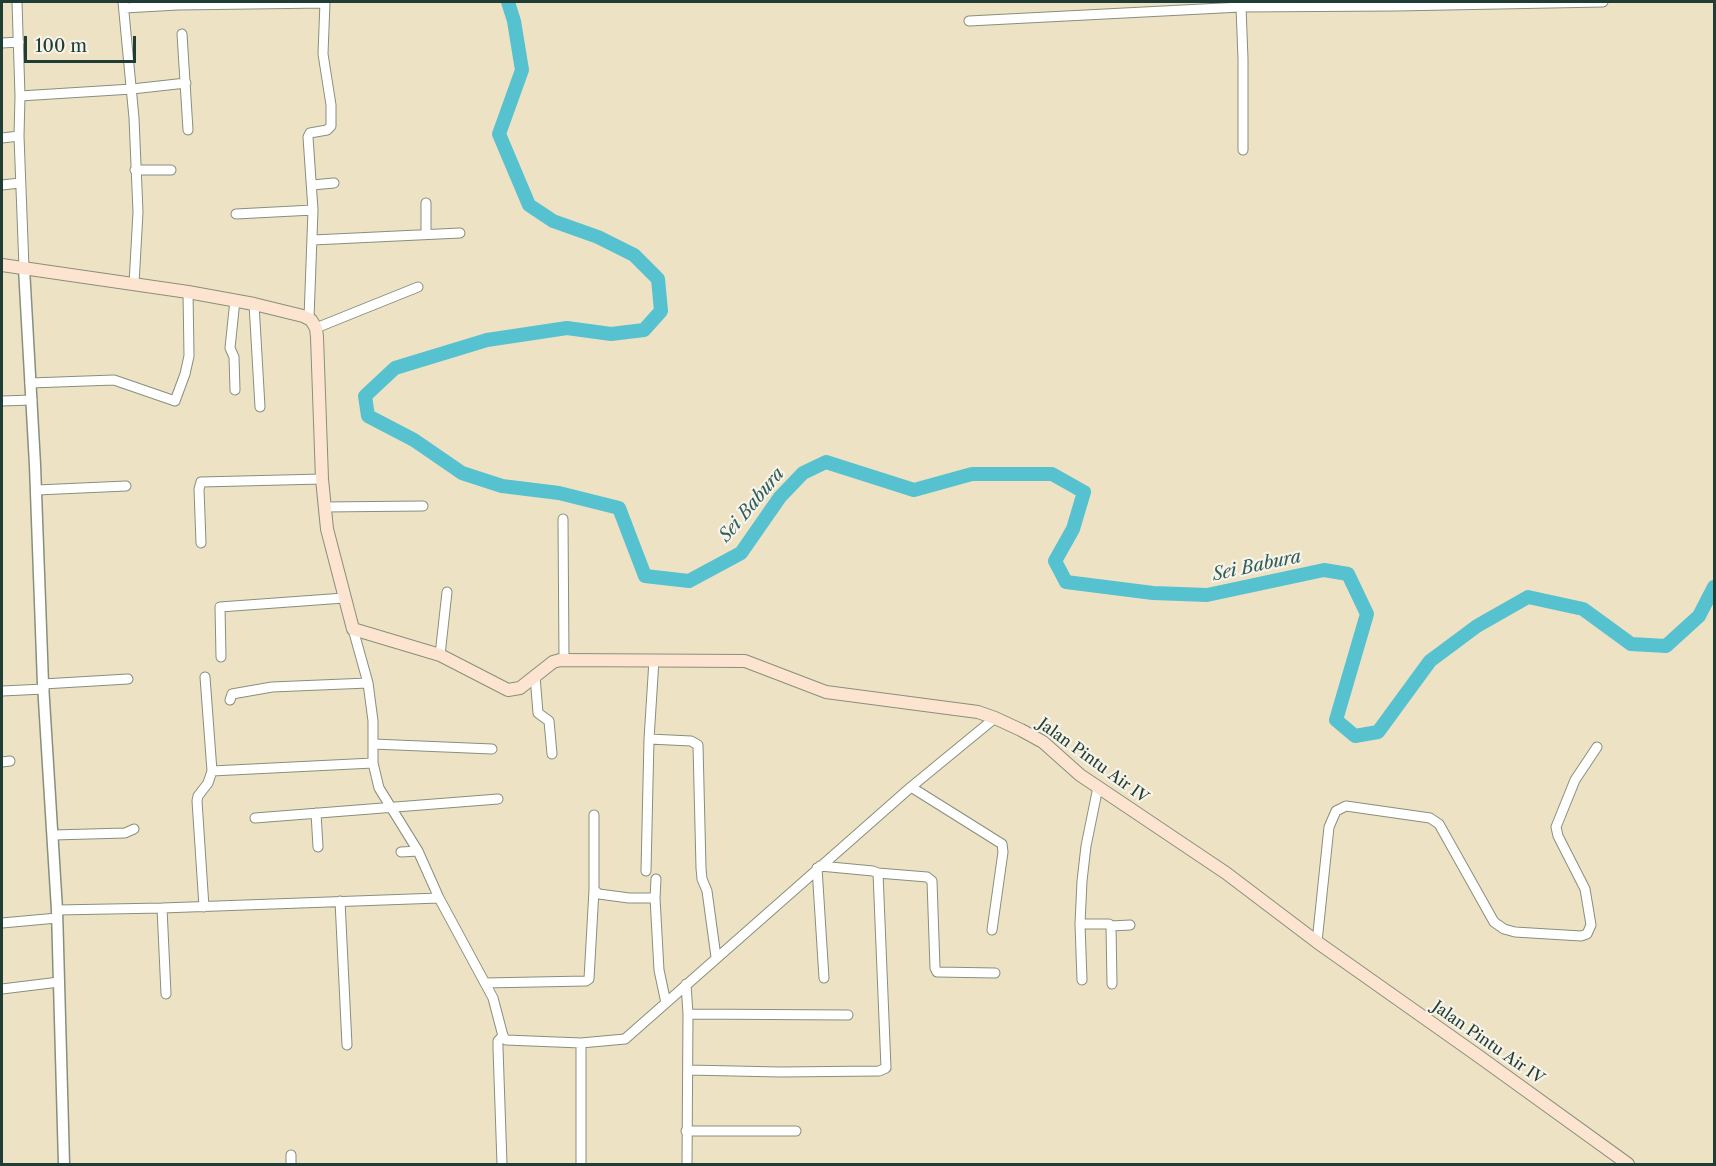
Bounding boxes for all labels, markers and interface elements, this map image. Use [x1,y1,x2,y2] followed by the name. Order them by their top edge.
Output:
[27,24,140,62] scale bar
[35,35,87,57] text: 100 m
[715,464,789,546] water label: Sei Babura
[1211,546,1303,586] water label: Sei Babura
[1034,714,1152,808] street label: Jalan Pintu Air IV
[1428,997,1548,1089] street label: Jalan Pintu Air IV

